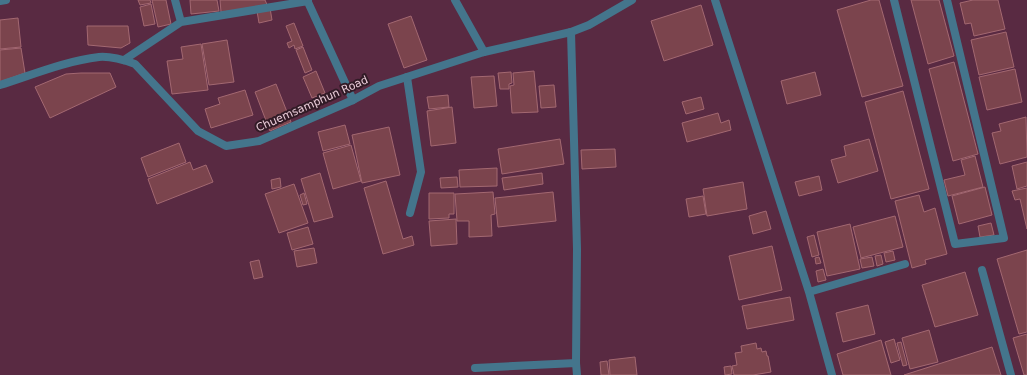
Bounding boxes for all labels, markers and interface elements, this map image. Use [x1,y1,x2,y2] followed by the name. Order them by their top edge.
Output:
[254,73,370,135] street label: Chuemsamphun Road

